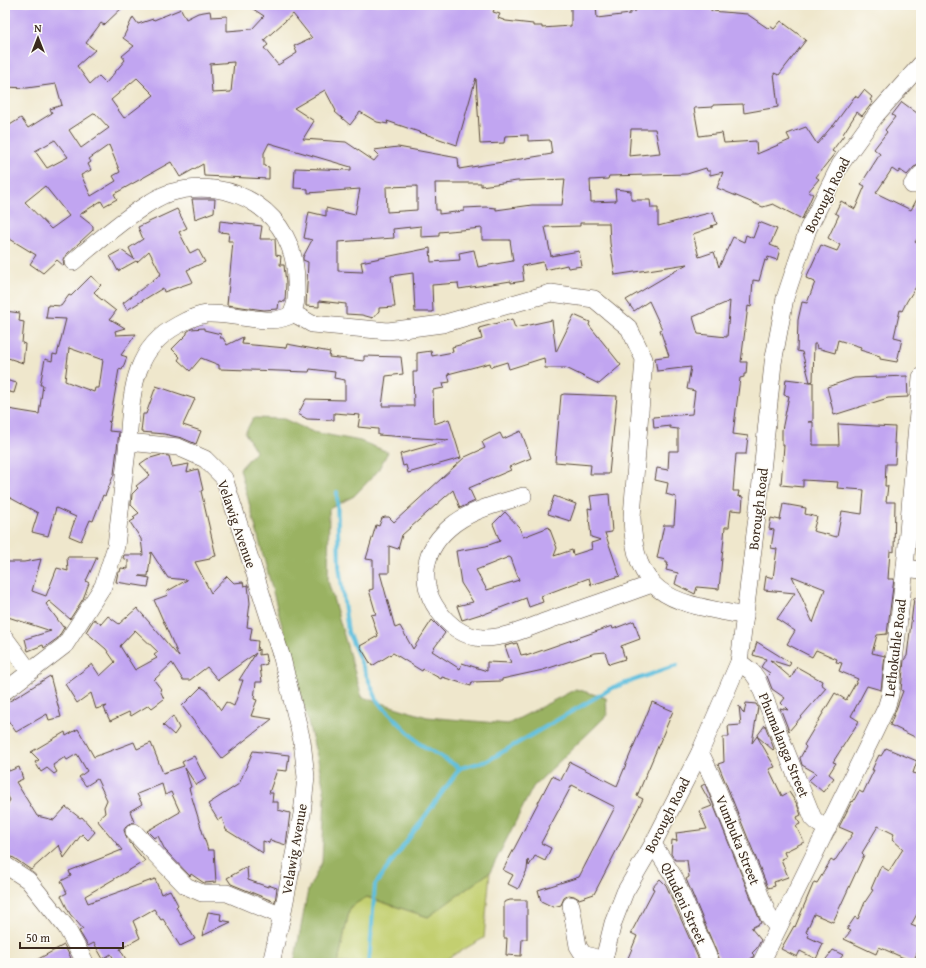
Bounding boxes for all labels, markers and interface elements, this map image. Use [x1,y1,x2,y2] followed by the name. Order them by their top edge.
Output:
[18,18,58,58] north arrow
[34,20,42,36] text: N
[799,153,855,236] street label: Borough Road
[743,466,773,551] street label: Borough Road
[213,477,262,571] street label: Velawig Avenue
[879,597,911,698] street label: Lethokuhle Road
[754,690,814,800] street label: Phumalanga Street
[639,773,695,856] street label: Borough Road
[711,792,765,888] street label: Vumbuka Street
[276,801,312,896] street label: Velawig Avenue
[656,859,712,947] street label: Qhudeni Street
[20,924,123,950] scale bar
[26,929,50,946] text: 50 m

